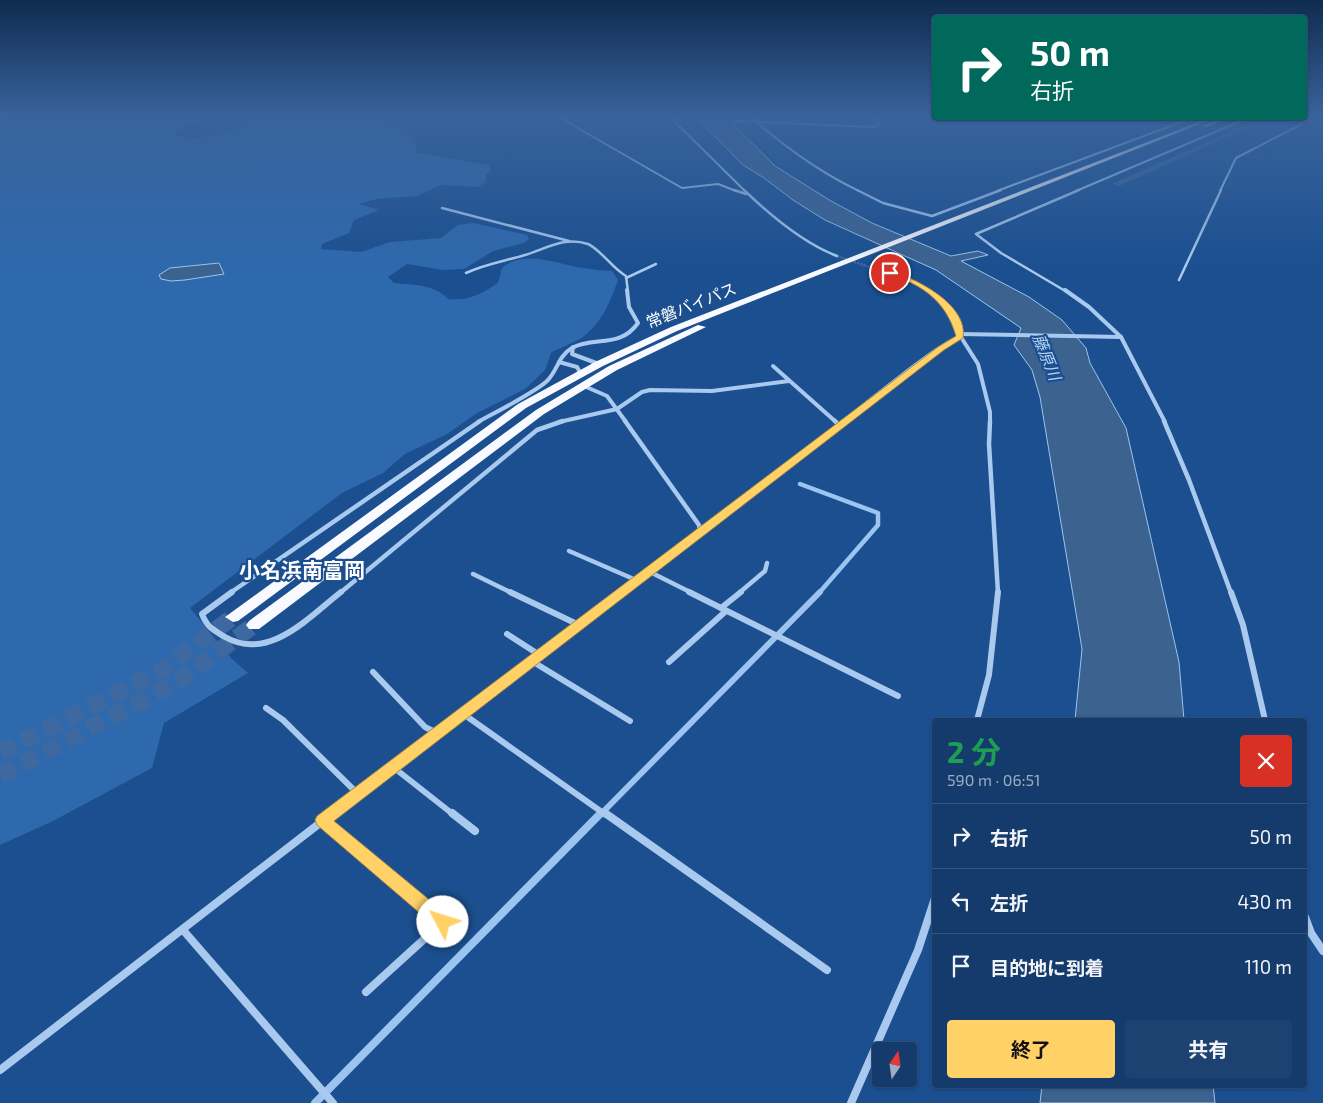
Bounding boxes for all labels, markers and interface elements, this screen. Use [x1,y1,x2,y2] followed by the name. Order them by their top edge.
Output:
[1030,31,1110,73] text: 50 m
[947,35,1012,100] icon: right
[1030,77,1074,103] text: 右折
[869,252,911,294] pin
[876,259,904,287] icon: arrive
[643,278,739,331] street label: 常磐バイパス
[1030,331,1066,384] water label: 藤原川
[239,557,365,582] district label: 小名浜南富岡
[947,733,1001,769] text: 2 分
[1240,735,1292,787] button: close
[947,770,1040,789] text: 590 m · 06:51
[947,822,975,850] icon: right
[1249,825,1292,848] text: 50 m
[990,826,1028,849] text: 右折
[947,887,975,915] icon: left
[1237,890,1292,913] text: 430 m
[990,891,1028,914] text: 左折
[416,895,468,947] position arrow
[947,952,975,980] icon: arrive
[1245,955,1292,978] text: 110 m
[990,956,1104,979] text: 目的地に到着
[947,1020,1115,1078] button: 終了
[1125,1020,1292,1078] button: 共有
[872,1042,918,1088] north arrow
[872,1042,917,1087] map controls

